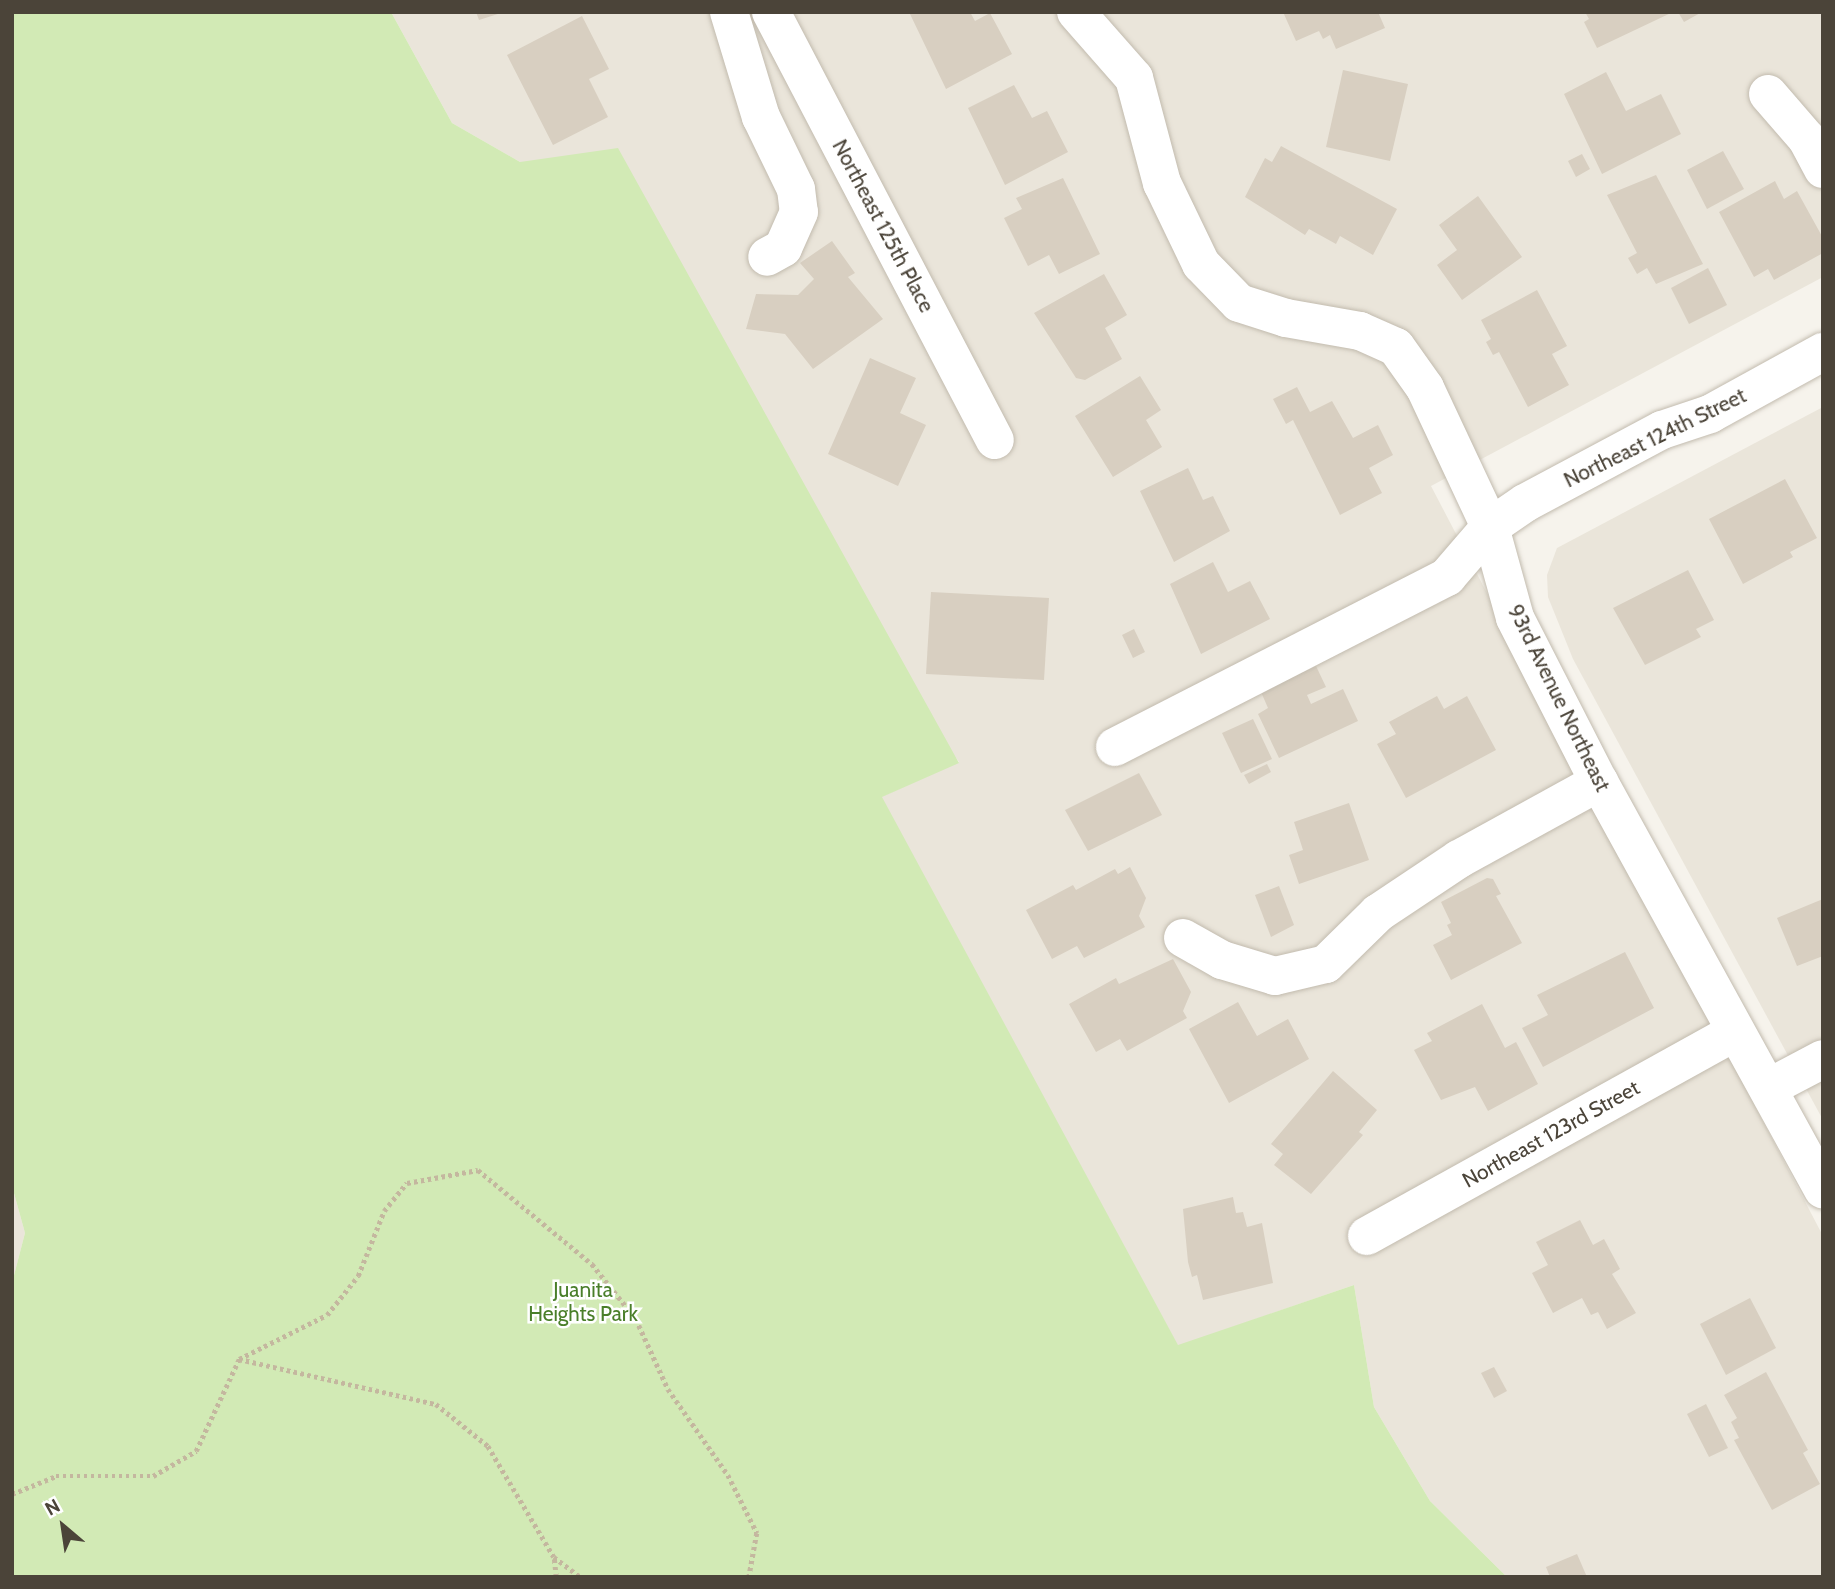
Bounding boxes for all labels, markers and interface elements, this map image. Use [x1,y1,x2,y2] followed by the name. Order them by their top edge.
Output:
[827,135,939,317] street label: Northeast 125th Place
[1560,383,1750,493] street label: Northeast 124th Street
[1503,600,1615,796] street label: 93rd Avenue Northeast
[1458,1075,1644,1193] street label: Northeast 123rd Street
[528,1277,638,1327] park label: Juanita Heights Park
[28,1491,98,1561] north arrow
[41,1494,64,1521] text: N

